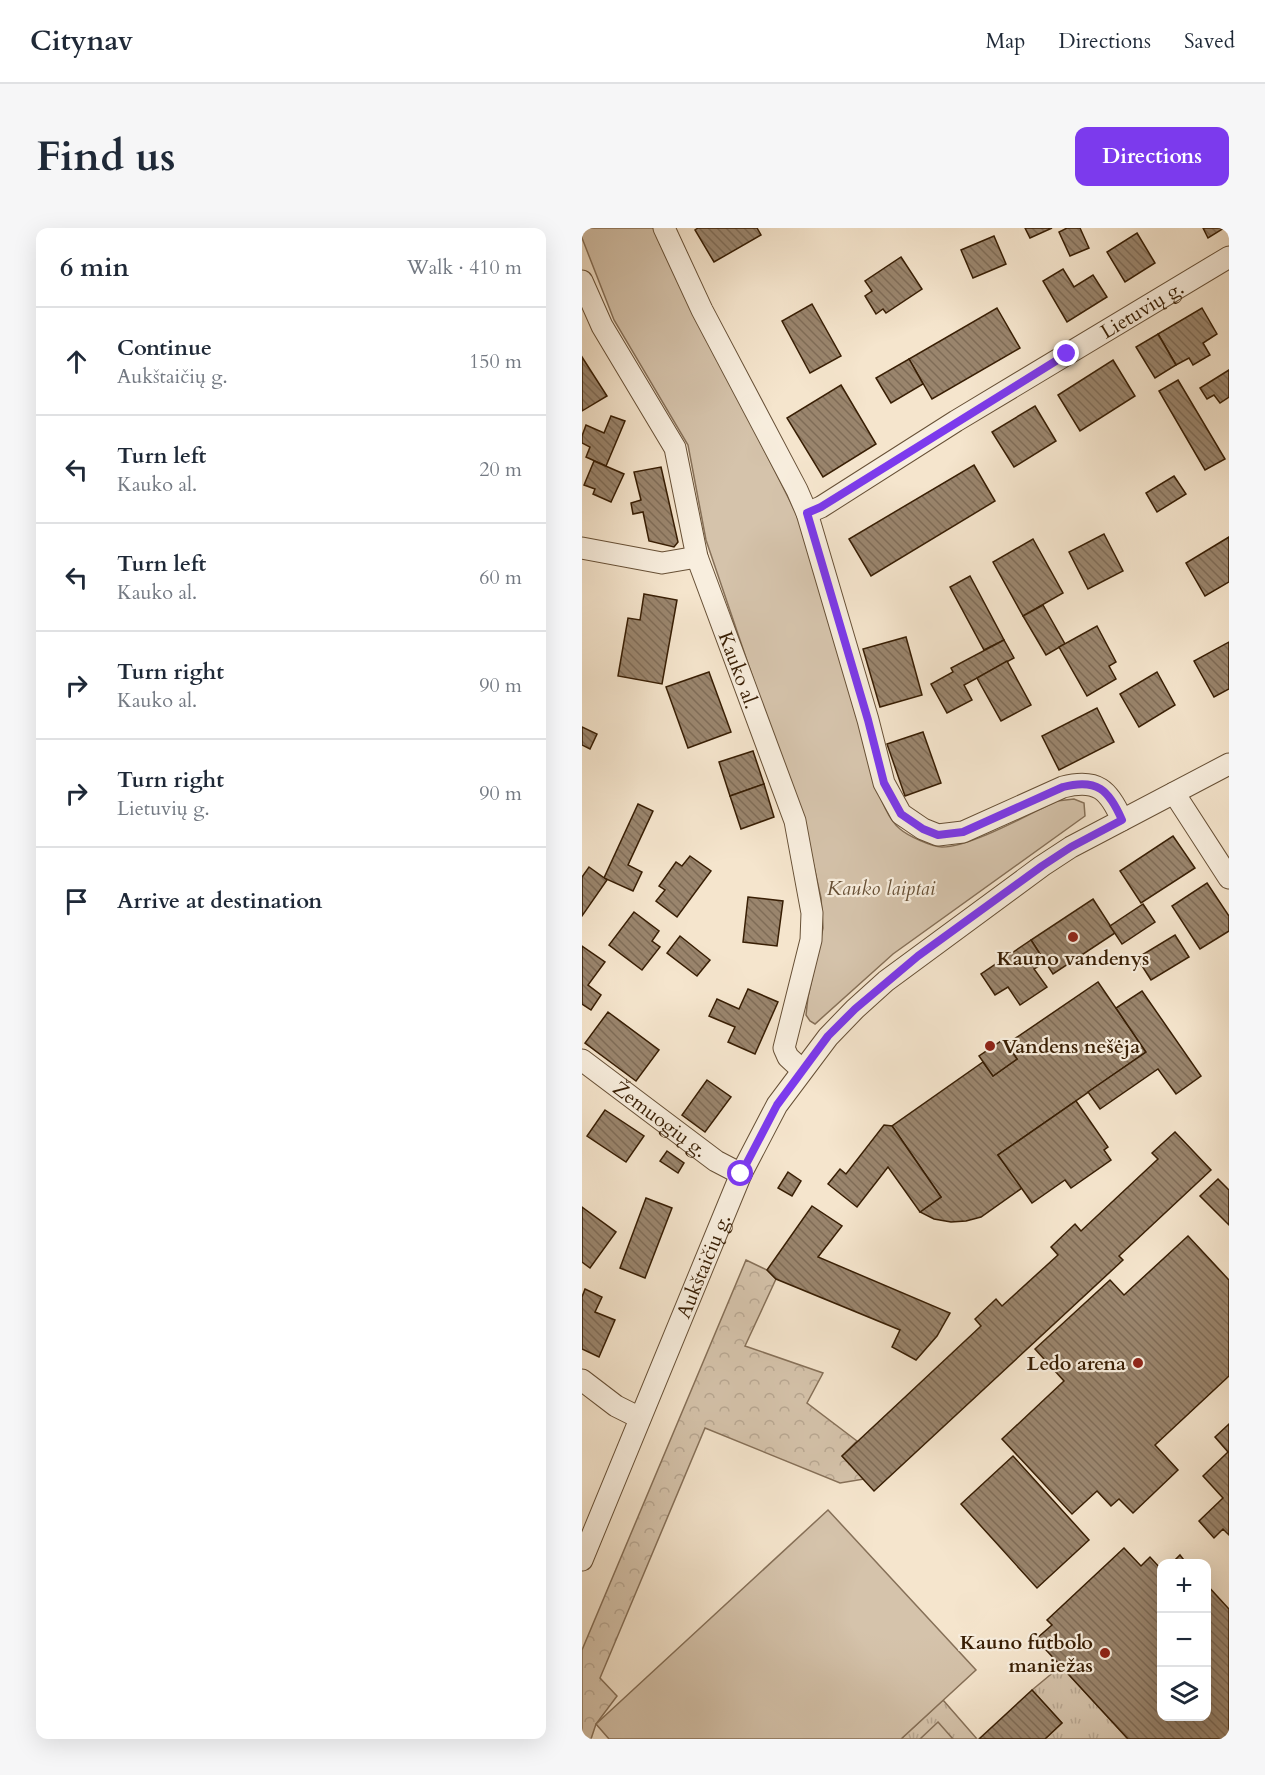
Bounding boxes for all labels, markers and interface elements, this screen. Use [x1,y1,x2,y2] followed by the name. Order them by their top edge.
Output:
[30,22,133,60] text: Citynav
[985,27,1025,56] text: Map
[1058,27,1151,56] text: Directions
[1184,27,1235,56] text: Saved
[1075,127,1229,186] button: Directions
[36,128,176,185] text: Find us
[60,250,129,285] text: 6 min
[407,254,522,281] text: Walk · 410 m
[1095,274,1189,345] street label: Lietuvių g.
[117,333,212,363] text: Continue
[1053,340,1079,366] route end
[60,345,93,378] icon: ahead
[469,348,522,375] text: 150 m
[117,363,228,390] text: Aukštaičių g.
[117,441,206,471] text: Turn left
[60,453,93,486] icon: left
[479,456,522,483] text: 20 m
[117,471,197,498] text: Kauko al.
[117,549,206,579] text: Turn left
[60,561,93,594] icon: left
[479,564,522,591] text: 60 m
[117,579,197,606] text: Kauko al.
[712,628,765,712] street label: Kauko al.
[117,657,224,687] text: Turn right
[60,669,93,702] icon: right
[479,672,522,699] text: 90 m
[117,687,197,714] text: Kauko al.
[117,765,224,795] text: Turn right
[60,777,93,810] icon: right
[479,780,522,807] text: 90 m
[117,795,209,822] text: Lietuvių g.
[827,875,936,902] park label: Kauko laiptai
[60,885,93,918] icon: arrive
[117,886,322,916] text: Arrive at destination
[1066,930,1080,944] marker: Kauno vandenys
[996,945,1150,972] place label: Kauno vandenys
[1002,1033,1140,1060] place label: Vandens nešėja
[983,1039,997,1053] marker: Vandens nešėja
[607,1075,713,1164] street label: Žemuogių g.
[727,1160,753,1186] route start
[670,1210,737,1322] street label: Aukštaičių g.
[1027,1350,1126,1377] place label: Ledo arena
[1131,1356,1145,1370] marker: Ledo arena
[1157,1559,1211,1721] map controls
[1157,1559,1211,1613] button: +
[1157,1613,1211,1667] button: −
[960,1629,1093,1679] place label: Kauno futbolo maniežas
[1098,1646,1112,1660] marker: Kauno futbolo maniežas
[1157,1667,1211,1721] button: layers

